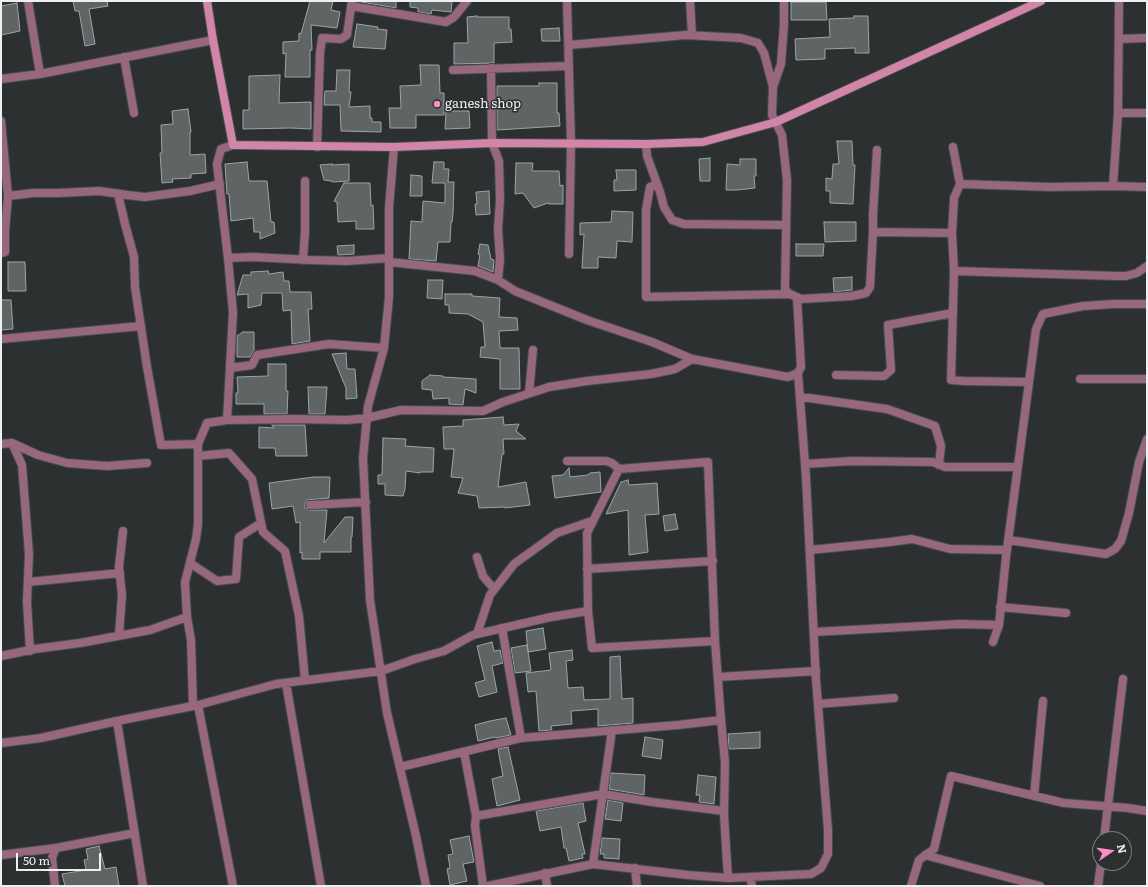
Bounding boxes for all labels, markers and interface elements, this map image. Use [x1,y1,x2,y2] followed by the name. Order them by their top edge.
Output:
[445,96,521,112] place label: ganesh shop
[432,99,442,109] marker: ganesh shop
[1092,831,1132,871] north arrow
[1114,842,1132,855] text: N
[18,845,103,871] scale bar
[23,851,50,869] text: 50 m

